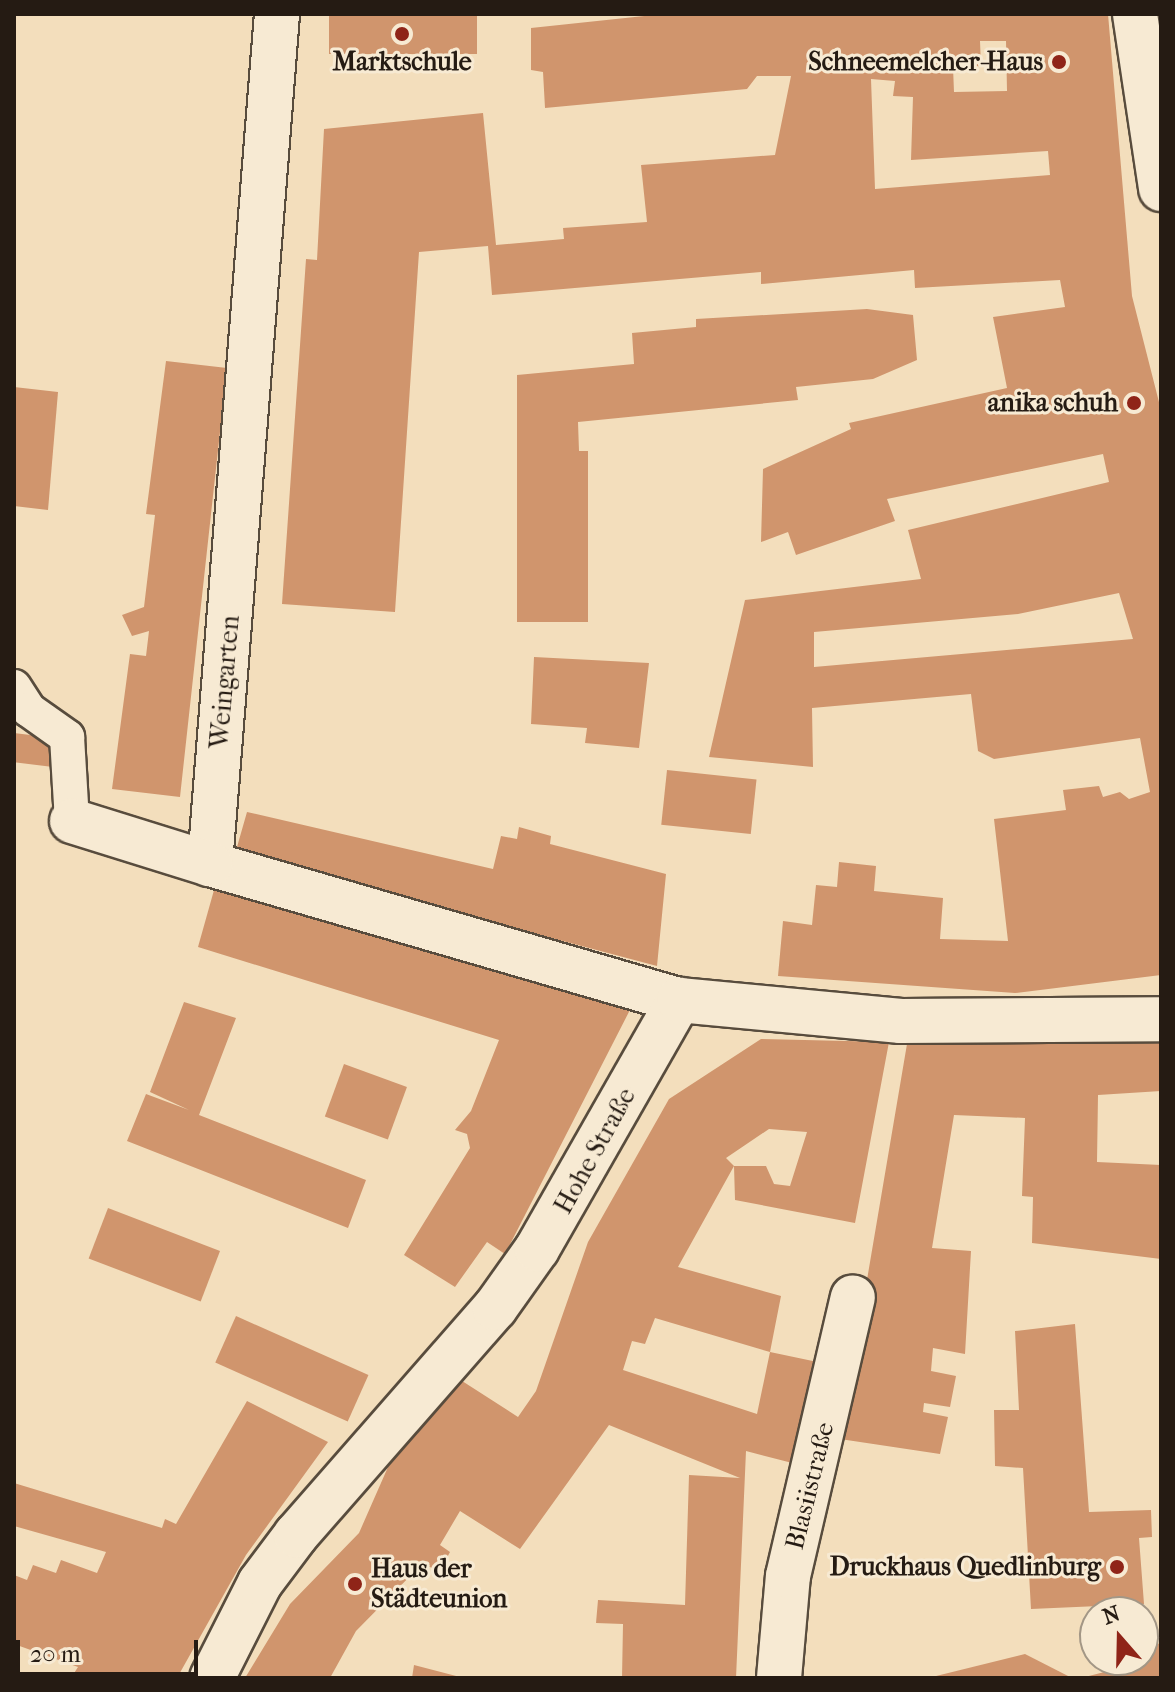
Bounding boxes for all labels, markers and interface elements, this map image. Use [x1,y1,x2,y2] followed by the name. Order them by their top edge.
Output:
[393,25,411,43] marker: Marktschule
[332,46,472,78] place label: Marktschule
[808,46,1043,78] place label: Schneemelcher-Haus
[1050,53,1068,71] marker: Schneemelcher-Haus
[988,387,1118,419] place label: anika schuh
[1125,394,1143,412] marker: anika schuh
[204,614,246,750] street label: Weingarten
[548,1083,642,1219] street label: Hohe Straße
[779,1419,841,1553] street label: Blasiistraße
[830,1551,1101,1583] place label: Druckhaus Quedlinburg
[371,1553,507,1614] place label: Haus der Städteunion
[1108,1558,1126,1576] marker: Druckhaus Quedlinburg
[346,1575,364,1593] marker: Haus der Städteunion
[1079,1596,1159,1676] north arrow
[1099,1600,1124,1630] text: N
[20,1624,202,1674] scale bar
[30,1640,81,1668] text: 20 m

